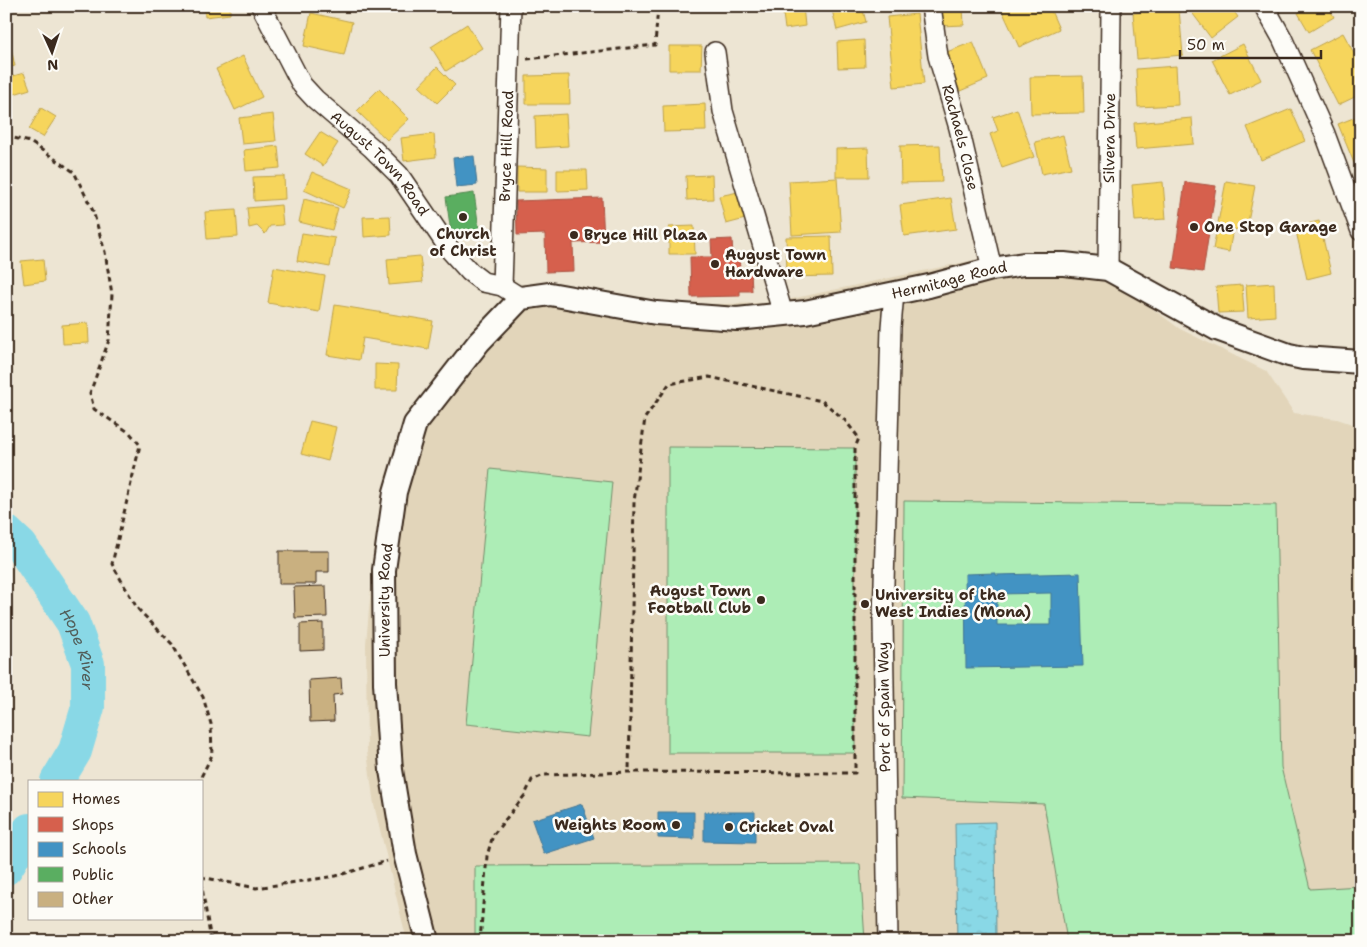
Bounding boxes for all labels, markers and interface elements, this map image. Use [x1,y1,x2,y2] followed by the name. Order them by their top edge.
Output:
[28,28,78,78] north arrow
[1180,28,1321,60] scale bar
[1187,35,1225,55] text: 50 m
[47,56,59,74] text: N
[937,82,983,192] street label: Rachaels Close
[495,89,518,202] street label: Bryce Hill Road
[1099,93,1120,183] street label: Silvera Drive
[326,107,434,220] street label: August Town Road
[457,211,469,223] marker: Church of Christ
[1204,217,1337,237] place label: One Stop Garage
[1188,221,1200,233] marker: One Stop Garage
[429,224,497,261] place label: Church of Christ
[584,225,708,245] place label: Bryce Hill Plaza
[568,229,580,241] marker: Bryce Hill Plaza
[725,245,826,282] place label: August Town Hardware
[890,257,1009,304] street label: Hermitage Road
[709,258,721,270] marker: August Town Hardware
[374,541,398,657] street label: University Road
[648,581,751,618] place label: August Town Football Club
[875,585,1031,622] place label: University of the West Indies (Mona)
[755,594,767,606] marker: August Town Football Club
[859,598,871,610] marker: University of the West Indies (Mona)
[55,604,99,690] water label: Hope River
[873,641,895,773] street label: Port of Spain Way
[28,780,202,920] legend
[72,789,120,809] text: Homes
[72,815,114,835] text: Shops
[554,815,666,835] place label: Weights Room
[739,817,834,837] place label: Cricket Oval
[670,819,682,831] marker: Weights Room
[723,821,735,833] marker: Cricket Oval
[72,839,127,859] text: Schools
[72,865,114,885] text: Public
[72,889,114,909] text: Other

